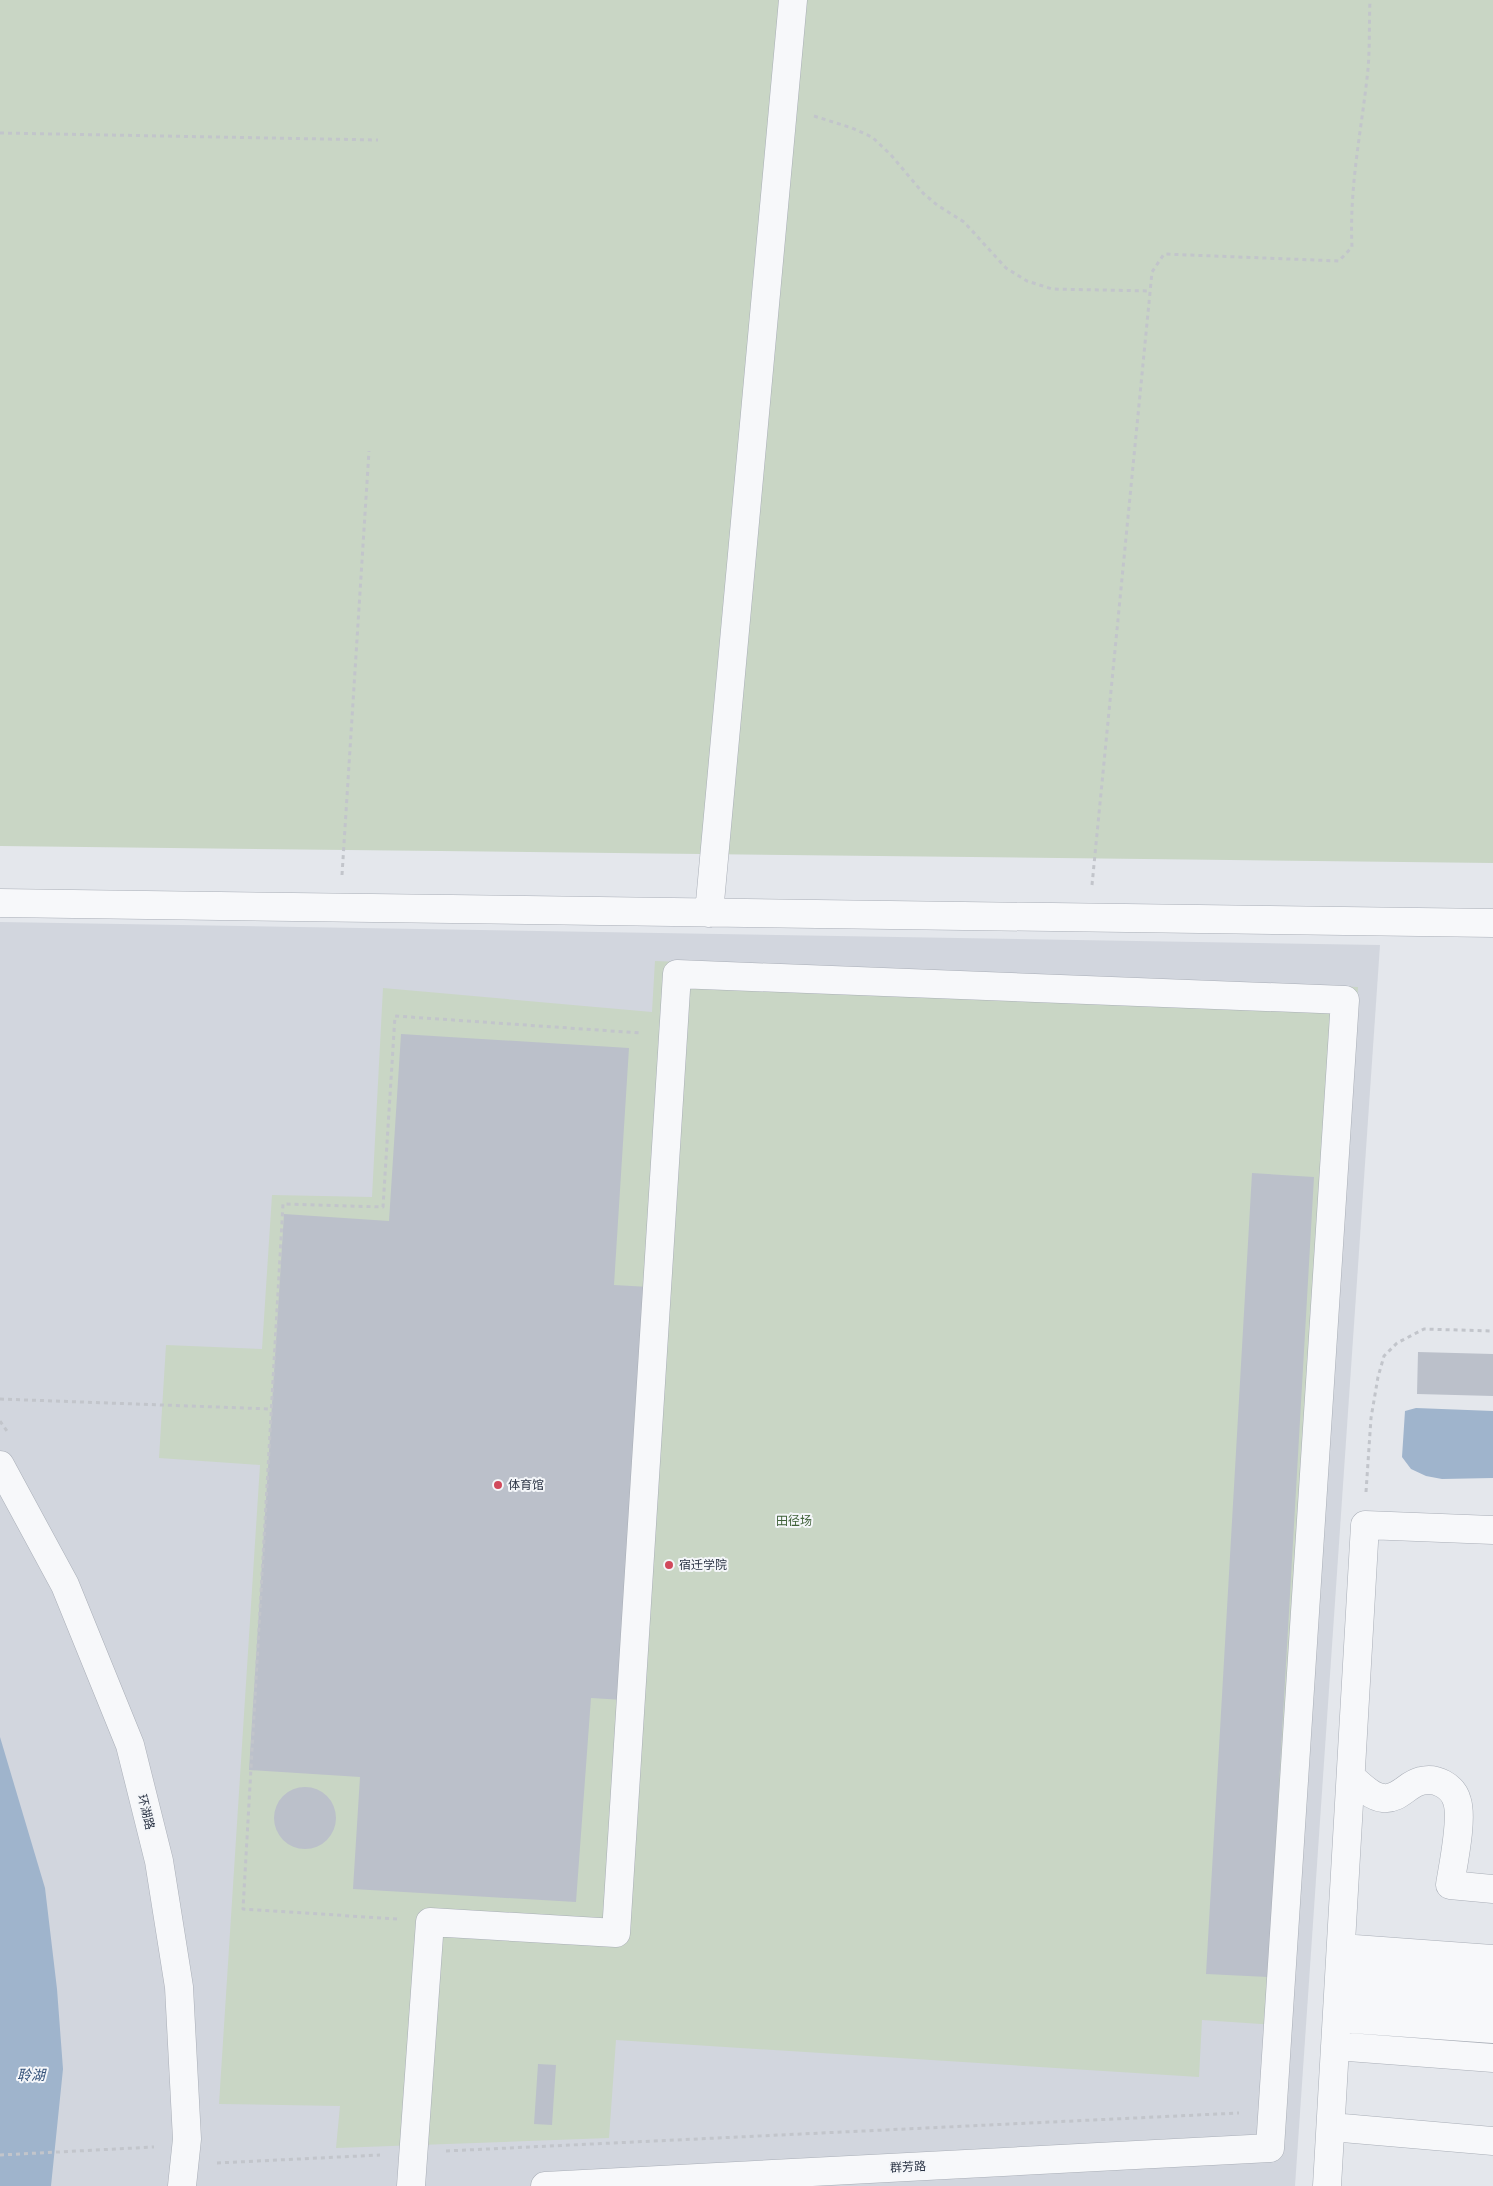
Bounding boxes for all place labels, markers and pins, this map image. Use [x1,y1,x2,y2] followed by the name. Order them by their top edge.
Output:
[508,1477,544,1492] place label: 体育馆
[492,1479,504,1491] marker: 体育馆
[679,1557,727,1572] place label: 宿迁学院
[663,1559,675,1571] marker: 宿迁学院

